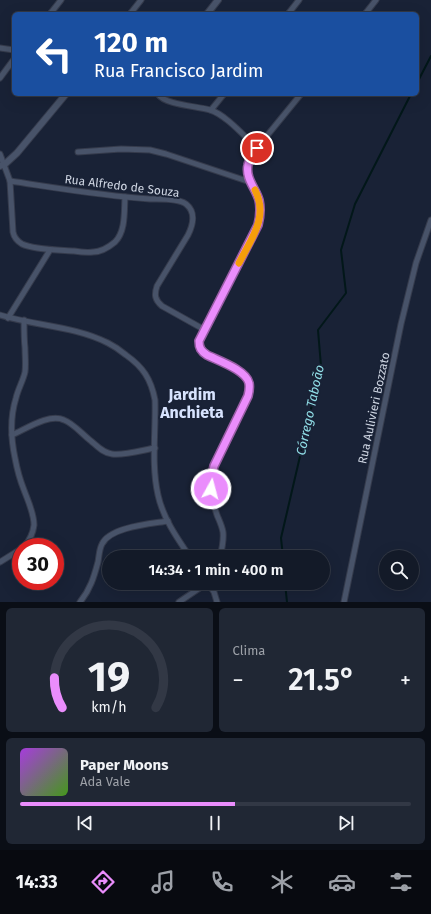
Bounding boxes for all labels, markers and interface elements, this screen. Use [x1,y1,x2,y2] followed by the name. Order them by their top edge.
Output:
[94,26,168,59] text: 120 m
[28,28,80,80] icon: left
[94,60,263,82] text: Rua Francisco Jardim
[240,131,274,165] pin
[246,137,268,159] icon: arrive
[64,172,180,200] street label: Rua Alfredo de Souza
[355,351,393,465] street label: Rua Aulivieri Bozzato
[293,363,327,457] water label: Córrego Taboão
[159,385,224,422] district label: Jardim Anchieta
[190,468,232,510] position arrow
[12,538,64,590] speed limit sign: 30
[379,550,419,590] map controls
[379,550,419,590] button: search
[148,561,284,579] text: 14:34 · 1 min · 400 m
[233,643,265,658] text: Clima
[88,652,131,702] text: 19
[288,662,355,698] text: 21.5°
[233,667,244,694] text: −
[400,667,411,694] text: +
[92,699,127,716] text: km/h
[80,756,168,774] text: Paper Moons
[80,774,130,789] text: Ada Vale
[74,812,96,834] icon: previous
[204,812,226,834] icon: pause
[335,812,357,834] icon: next
[89,868,117,896] icon: directions
[149,868,177,896] icon: music
[208,868,236,896] icon: phone
[268,868,296,896] icon: climate
[328,868,356,896] icon: car
[387,868,415,896] icon: filters
[16,871,58,893] text: 14:33

